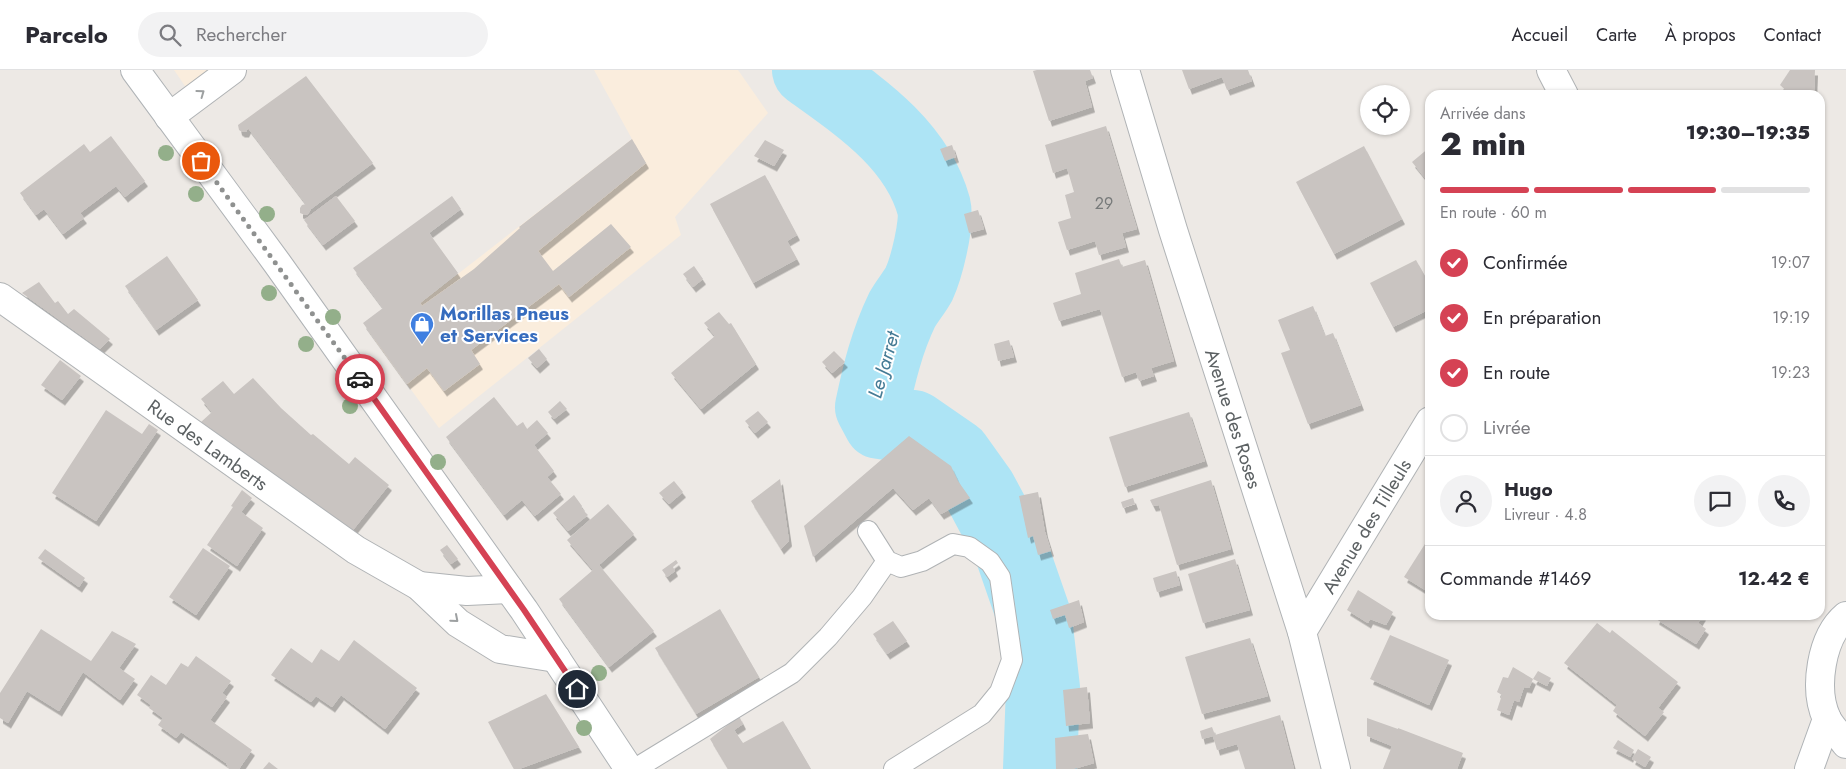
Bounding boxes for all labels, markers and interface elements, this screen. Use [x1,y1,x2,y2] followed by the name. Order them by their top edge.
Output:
[138,12,488,57] search box
[25,17,108,52] text: Parcelo
[156,21,184,49] icon: search
[196,21,287,48] text: Rechercher
[1511,22,1568,48] text: Accueil
[1596,22,1637,48] text: Carte
[1665,22,1735,48] text: À propos
[1763,22,1821,48] text: Contact
[1360,85,1410,135] map controls
[1360,85,1410,135] button: locate
[195,91,204,99] one-way arrow
[1440,102,1525,125] text: Arrivée dans
[1686,119,1810,146] text: 19:30–19:35
[1440,121,1526,167] text: 2 min
[180,140,222,182] pin
[187,147,215,175] icon: bag
[1095,192,1113,215] house number: 29
[1440,201,1547,224] text: En route · 60 m
[1440,249,1468,277] icon: check
[1483,249,1568,276] text: Confirmée
[1771,251,1810,274] text: 19:07
[440,300,569,349] place label: Morillas Pneus et Services
[1440,304,1468,332] icon: check
[1483,304,1601,331] text: En préparation
[1772,306,1810,329] text: 19:19
[409,311,435,345] shop icon: Morillas Pneus et Services
[861,327,908,402] water label: Le Jarret
[1198,345,1269,492] street label: Avenue des Roses
[335,354,385,404] courier
[1440,359,1468,387] icon: check
[1483,359,1550,386] text: En route
[1771,361,1810,384] text: 19:23
[346,365,374,393] icon: car
[142,393,274,497] street label: Rue des Lamberts
[1483,414,1531,441] text: Livrée
[1315,453,1418,599] street label: Avenue des Tilleuls
[1440,475,1492,527] button: person
[1694,475,1746,527] button: chat
[1758,475,1810,527] button: phone
[1504,476,1553,503] text: Hugo
[1504,503,1587,526] text: Livreur · 4.8
[1440,565,1591,592] text: Commande #1469
[1738,565,1810,592] text: 12.42 €
[450,614,459,623] one-way arrow
[556,668,598,710] pin
[563,675,591,703] icon: home

